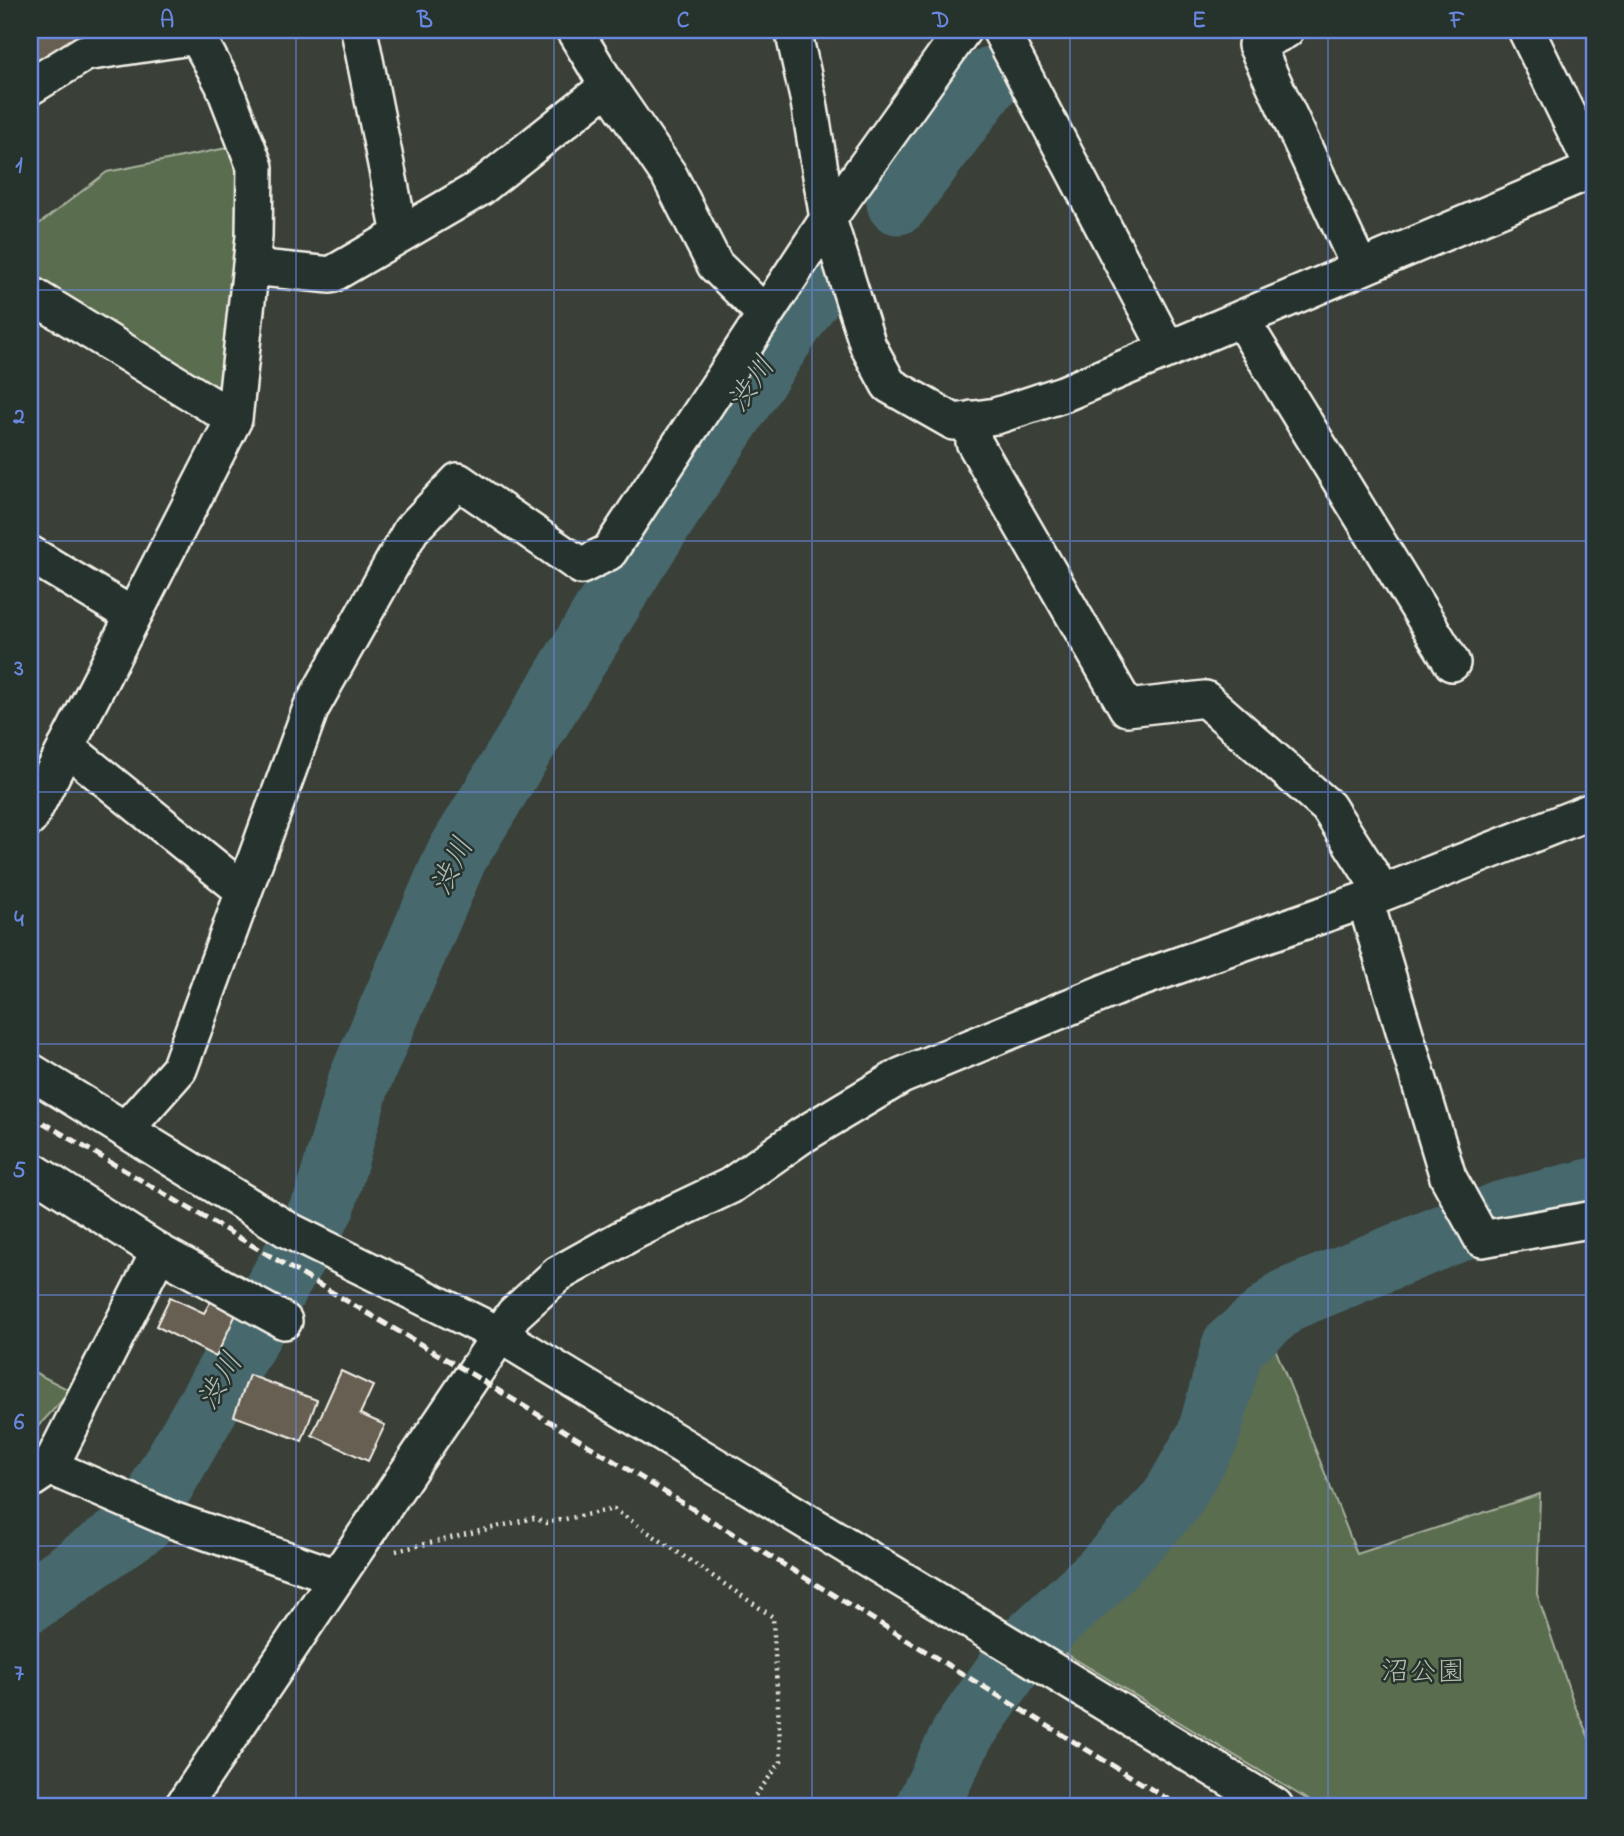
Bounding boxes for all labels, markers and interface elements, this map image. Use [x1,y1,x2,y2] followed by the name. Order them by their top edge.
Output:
[160,5,174,38] text: A
[416,5,433,38] text: B
[677,5,690,38] text: C
[932,5,949,38] text: D
[1192,5,1206,38] text: E
[1449,5,1465,38] text: F
[15,150,23,183] text: 1
[718,348,788,422] water label: 渋川
[12,401,25,434] text: 2
[13,653,24,686] text: 3
[421,830,487,904] water label: 渋川
[14,904,24,937] text: 4
[12,1155,26,1188] text: 5
[188,1345,256,1419] water label: 渋川
[14,1407,25,1440] text: 6
[1381,1653,1465,1694] park label: 沼公園
[14,1658,24,1691] text: 7

